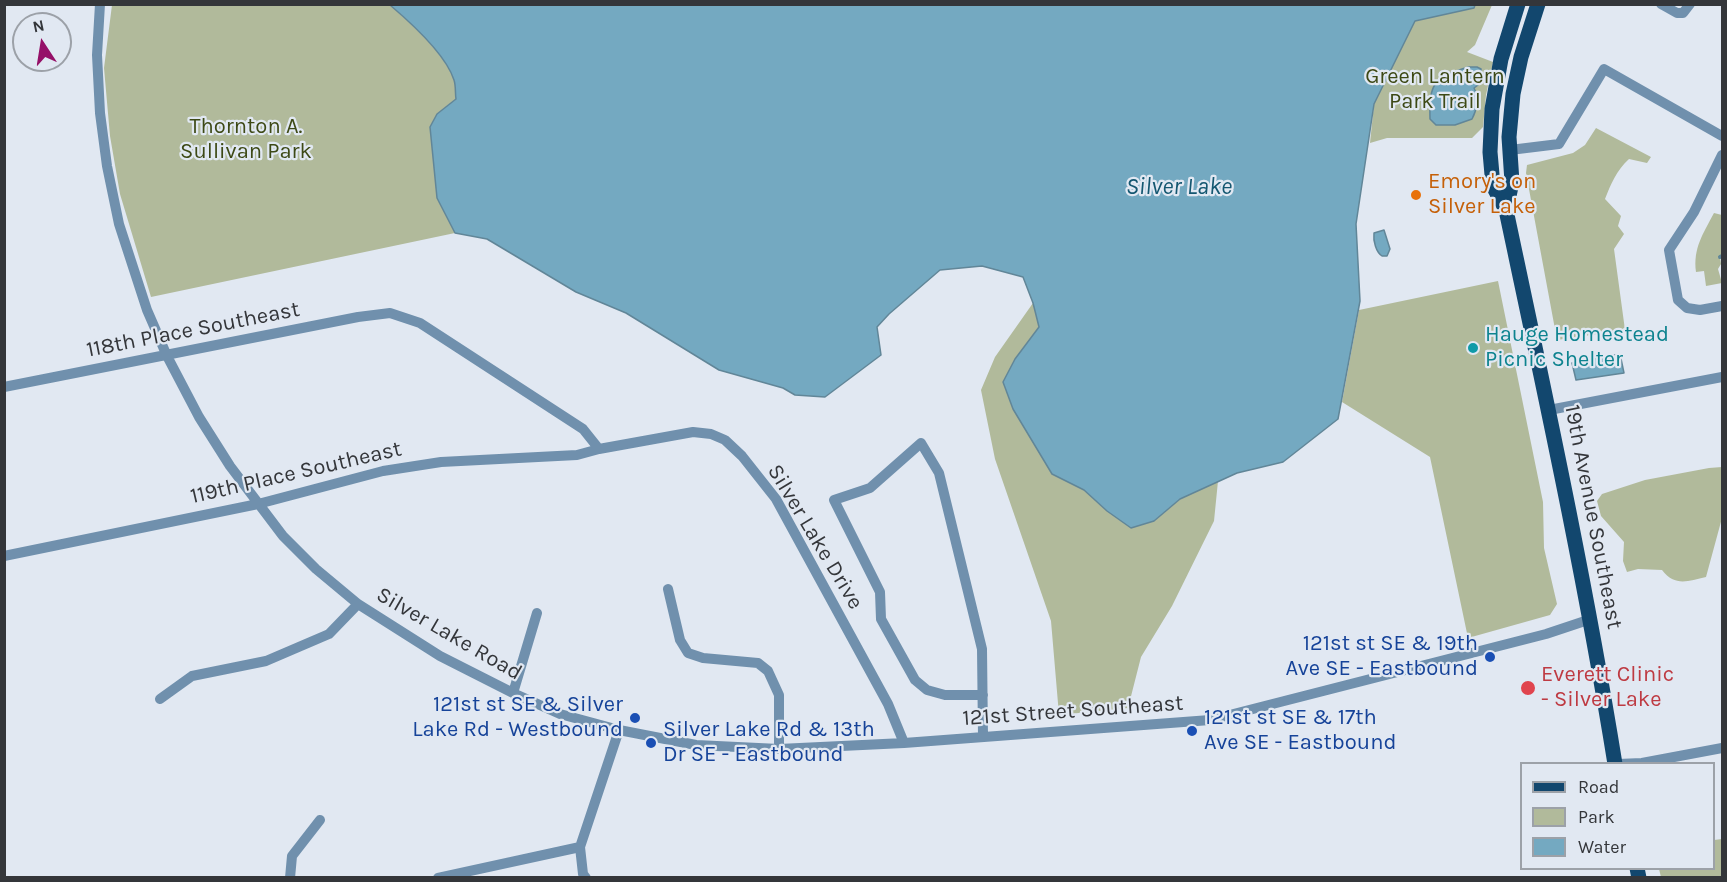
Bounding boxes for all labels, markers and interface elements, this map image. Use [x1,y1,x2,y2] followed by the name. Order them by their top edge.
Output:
[12,12,72,72] north arrow
[31,15,46,36] text: N
[1365,64,1505,116] park label: Green Lantern Park Trail
[180,114,312,166] park label: Thornton A. Sullivan Park
[1428,169,1536,220] place label: Emory's on Silver Lake
[1126,173,1232,201] water label: Silver Lake
[1409,188,1423,202] marker: Emory's on Silver Lake
[84,296,302,364] street label: 118th Place Southeast
[1485,322,1669,374] place label: Hauge Homestead Picnic Shelter
[1466,341,1480,355] marker: Hauge Homestead Picnic Shelter
[1558,403,1628,631] street label: 19th Avenue Southeast
[188,436,404,510] street label: 119th Place Southeast
[761,460,869,614] street label: Silver Lake Drive
[372,582,526,686] street label: Silver Lake Road
[1286,631,1478,682] place label: 121st st SE & 19th Ave SE - Eastbound
[1483,650,1497,664] marker: 121st st SE & 19th Ave SE - Eastbound
[1541,662,1674,714] place label: Everett Clinic - Silver Lake
[1519,679,1537,697] marker: Everett Clinic - Silver Lake
[962,690,1184,732] street label: 121st Street Southeast
[412,692,623,744] place label: 121st st SE & Silver Lake Rd - Westbound
[1204,705,1396,756] place label: 121st st SE & 17th Ave SE - Eastbound
[628,711,642,725] marker: 121st st SE & Silver Lake Rd - Westbound
[663,717,875,768] place label: Silver Lake Rd & 13th Dr SE - Eastbound
[1185,724,1199,738] marker: 121st st SE & 17th Ave SE - Eastbound
[644,736,658,750] marker: Silver Lake Rd & 13th Dr SE - Eastbound
[1520,762,1715,870] legend
[1578,776,1619,798] text: Road
[1578,806,1615,828] text: Park
[1578,836,1626,858] text: Water

